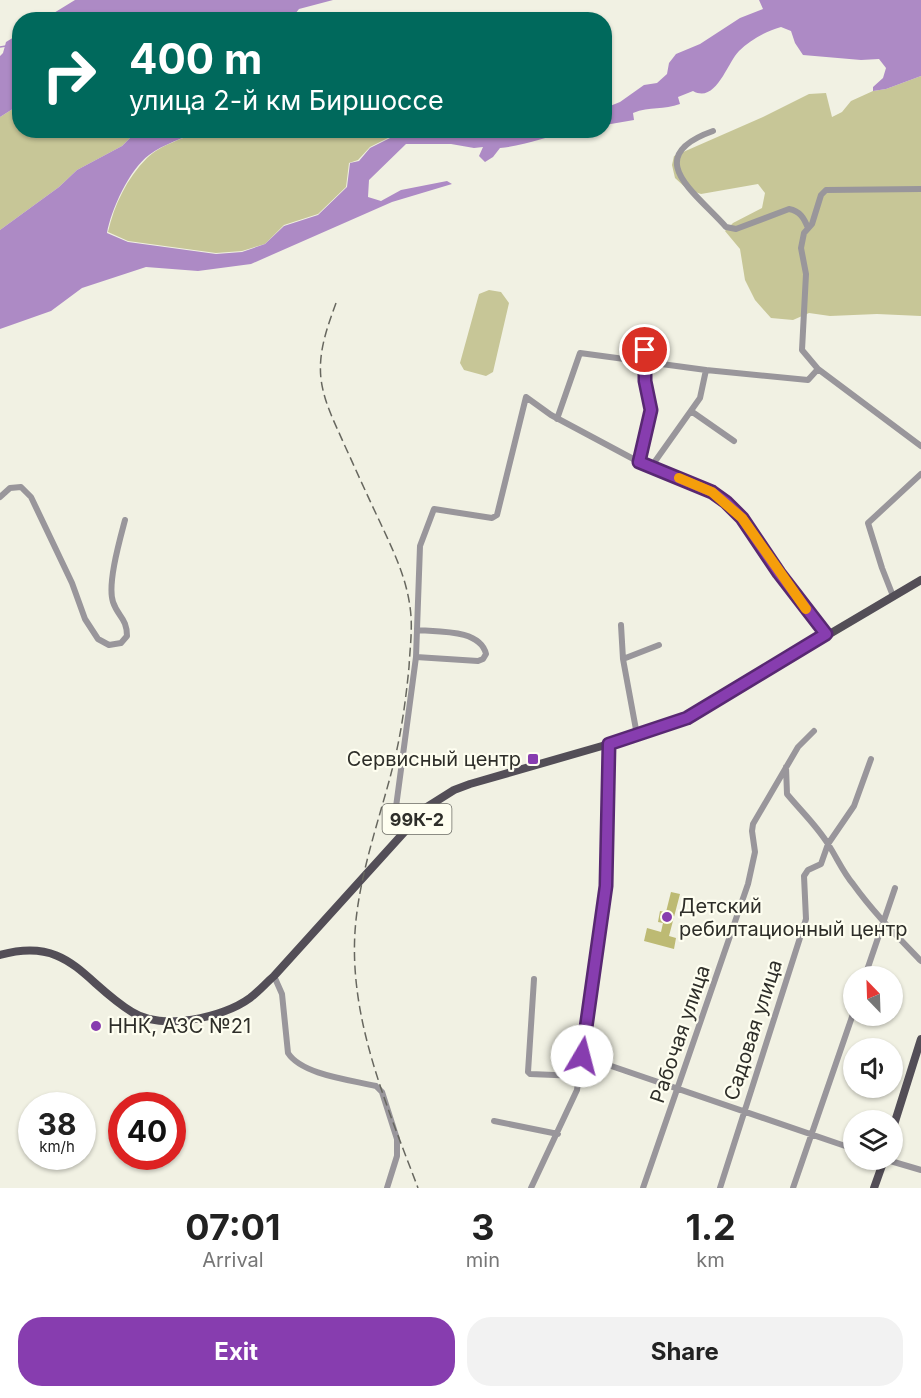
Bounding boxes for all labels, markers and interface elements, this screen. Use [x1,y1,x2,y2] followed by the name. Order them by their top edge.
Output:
[129,33,262,84] text: 400 m
[30,36,108,114] icon: right
[129,84,444,117] text: улица 2-й км Биршоссе
[619,324,670,375] pin
[628,333,661,366] icon: arrive
[347,747,521,771] place label: Сервисный центр
[526,752,540,766] marker: Сервисный центр
[382,804,452,834] road number: 99К-2
[679,894,908,941] place label: Детский ребилтационный центр
[660,910,674,924] marker: Детский ребилтационный центр
[719,957,787,1103] street label: Садовая улица
[645,962,715,1106] street label: Рабочая улица
[843,966,903,1026] north arrow
[843,966,903,1170] map controls
[108,1014,251,1038] place label: ННК, АЗС №21
[89,1019,103,1033] marker: ННК, АЗС №21
[550,1024,614,1088] position arrow
[843,1038,903,1098] button: sound
[108,1092,186,1170] speed limit sign: 40
[38,1106,76,1142] text: 38
[843,1110,903,1170] button: layers
[39,1137,75,1156] text: km/h
[185,1205,280,1249] text: 07:01
[471,1205,495,1249] text: 3
[685,1205,736,1249] text: 1.2
[202,1248,264,1272] text: Arrival
[466,1248,500,1272] text: min
[696,1248,725,1272] text: km
[18,1317,455,1386] button: Exit
[467,1317,903,1386] button: Share

